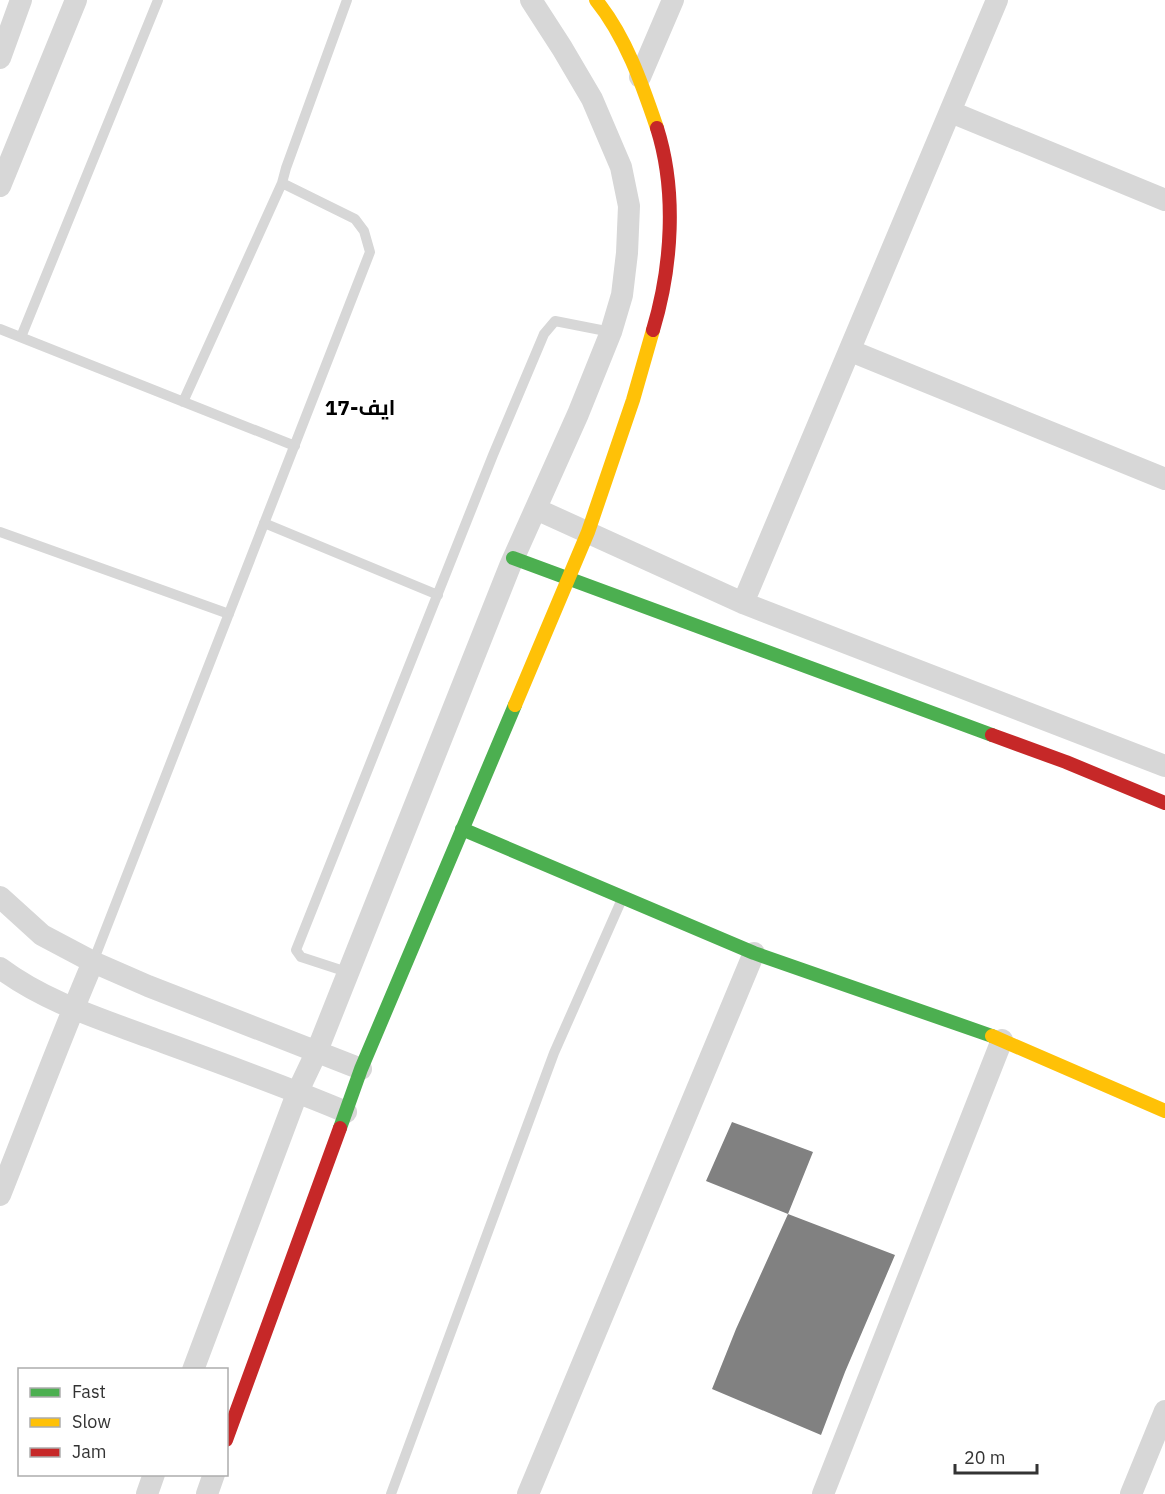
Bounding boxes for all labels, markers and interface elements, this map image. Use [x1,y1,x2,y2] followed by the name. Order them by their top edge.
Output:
[325,393,395,421] district label: ایف-17
[18,1368,228,1476] legend
[72,1380,106,1403] text: Fast
[72,1410,111,1433] text: Slow
[955,1437,1038,1475] scale bar
[72,1440,107,1463] text: Jam
[964,1446,1006,1469] text: 20 m

